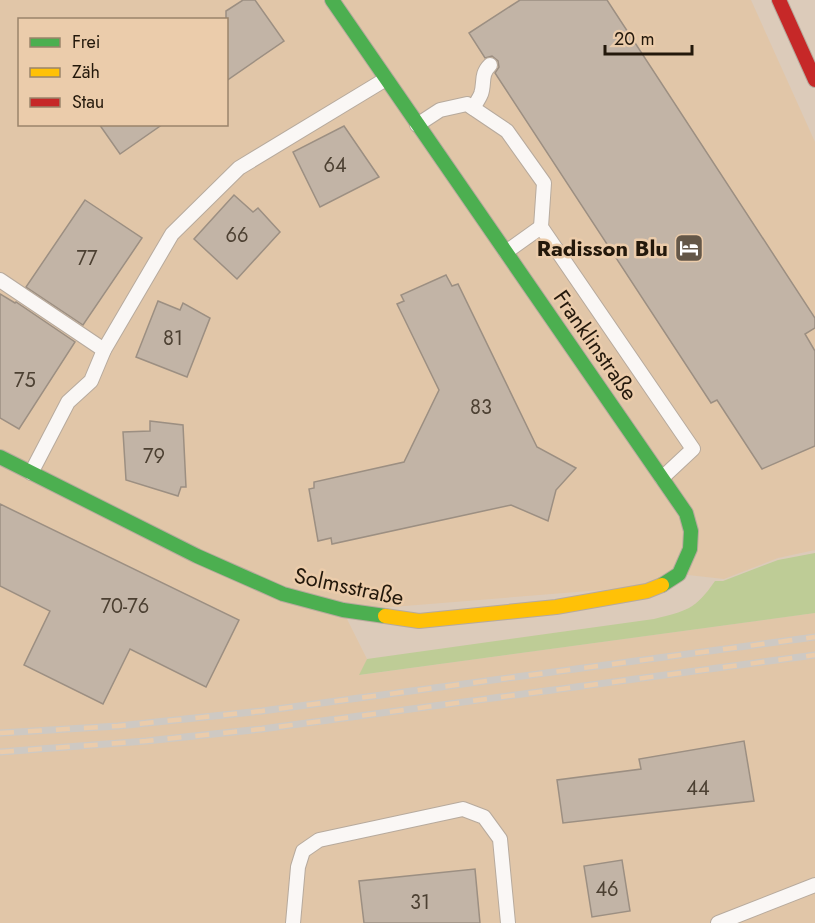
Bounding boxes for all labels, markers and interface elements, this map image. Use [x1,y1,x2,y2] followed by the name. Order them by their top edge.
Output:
[18,18,228,126] legend
[605,18,692,56] scale bar
[614,26,654,52] text: 20 m
[72,29,101,55] text: Frei
[72,59,100,85] text: Zäh
[72,89,104,115] text: Stau
[323,151,347,180] house number: 64
[225,221,249,250] house number: 66
[537,232,668,264] place label: Radisson Blu
[673,232,705,264] hotel icon: Radisson Blu
[77,244,98,273] house number: 77
[546,283,646,407] street label: Franklinstraße
[163,324,183,353] house number: 81
[14,366,36,395] house number: 75
[470,393,492,422] house number: 83
[143,442,165,471] house number: 79
[291,559,407,613] street label: Solmsstraße
[101,592,149,621] house number: 70-76
[686,774,710,803] house number: 44
[595,875,619,904] house number: 46
[410,888,430,917] house number: 31

